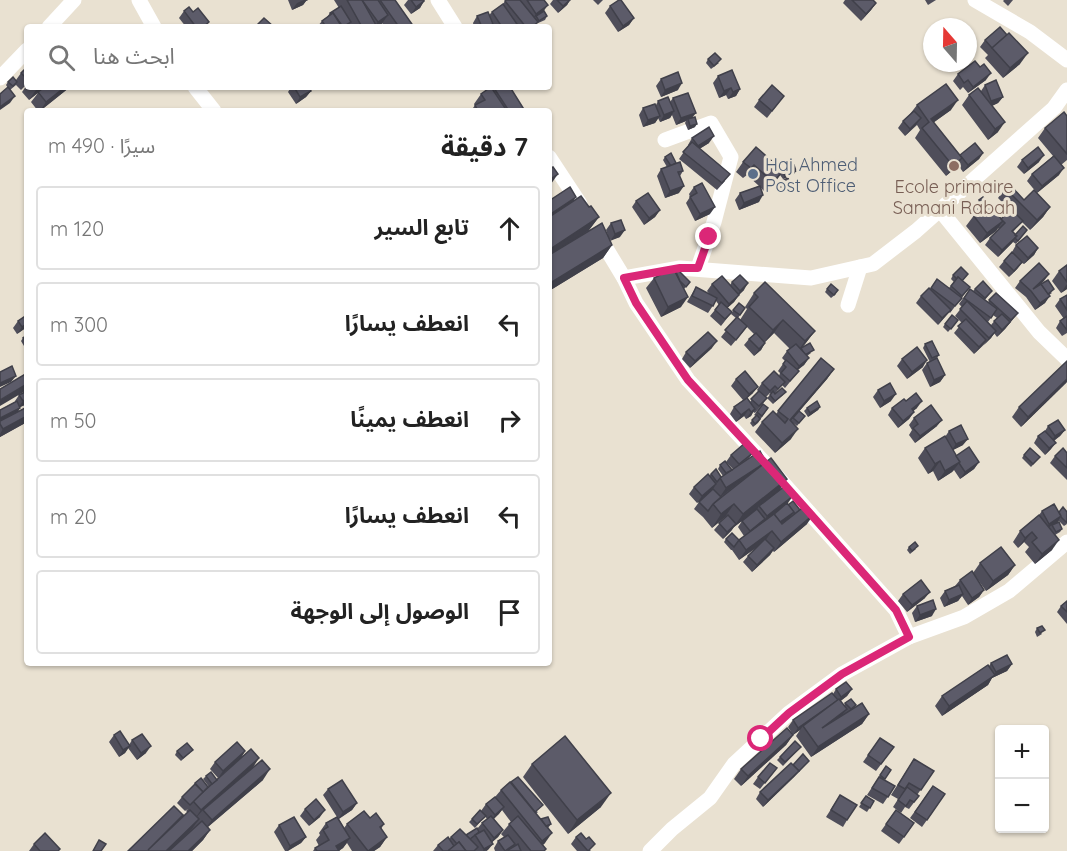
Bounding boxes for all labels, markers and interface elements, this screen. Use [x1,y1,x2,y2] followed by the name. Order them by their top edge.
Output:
[923,18,977,72] north arrow
[24,24,552,90] search box
[45,41,78,74] icon: search
[93,42,175,70] text: ابحث هنا
[441,130,528,163] text: 7 دقيقة
[48,133,155,158] text: سيرًا · 490 m
[765,153,858,197] place label: Haj Ahmed Post Office
[947,159,961,173] marker: Ecole primaire Samani Rabah
[746,167,760,181] marker: Haj Ahmed Post Office
[893,175,1015,219] place label: Ecole primaire Samani Rabah
[493,212,526,245] icon: ahead
[375,213,469,241] text: تابع السير
[50,216,104,241] text: 120 m
[695,223,721,249] route end
[493,308,526,341] icon: left
[345,309,469,337] text: انعطف يسارًا
[50,312,108,337] text: 300 m
[493,404,526,437] icon: right
[350,405,469,433] text: انعطف يمينًا
[50,408,97,433] text: 50 m
[493,500,526,533] icon: left
[345,501,469,529] text: انعطف يسارًا
[50,504,97,529] text: 20 m
[493,596,526,629] icon: arrive
[291,597,469,625] text: الوصول إلى الوجهة
[747,725,773,751] route start
[995,725,1049,833] map controls
[995,725,1049,779] button: +
[995,779,1049,833] button: −

